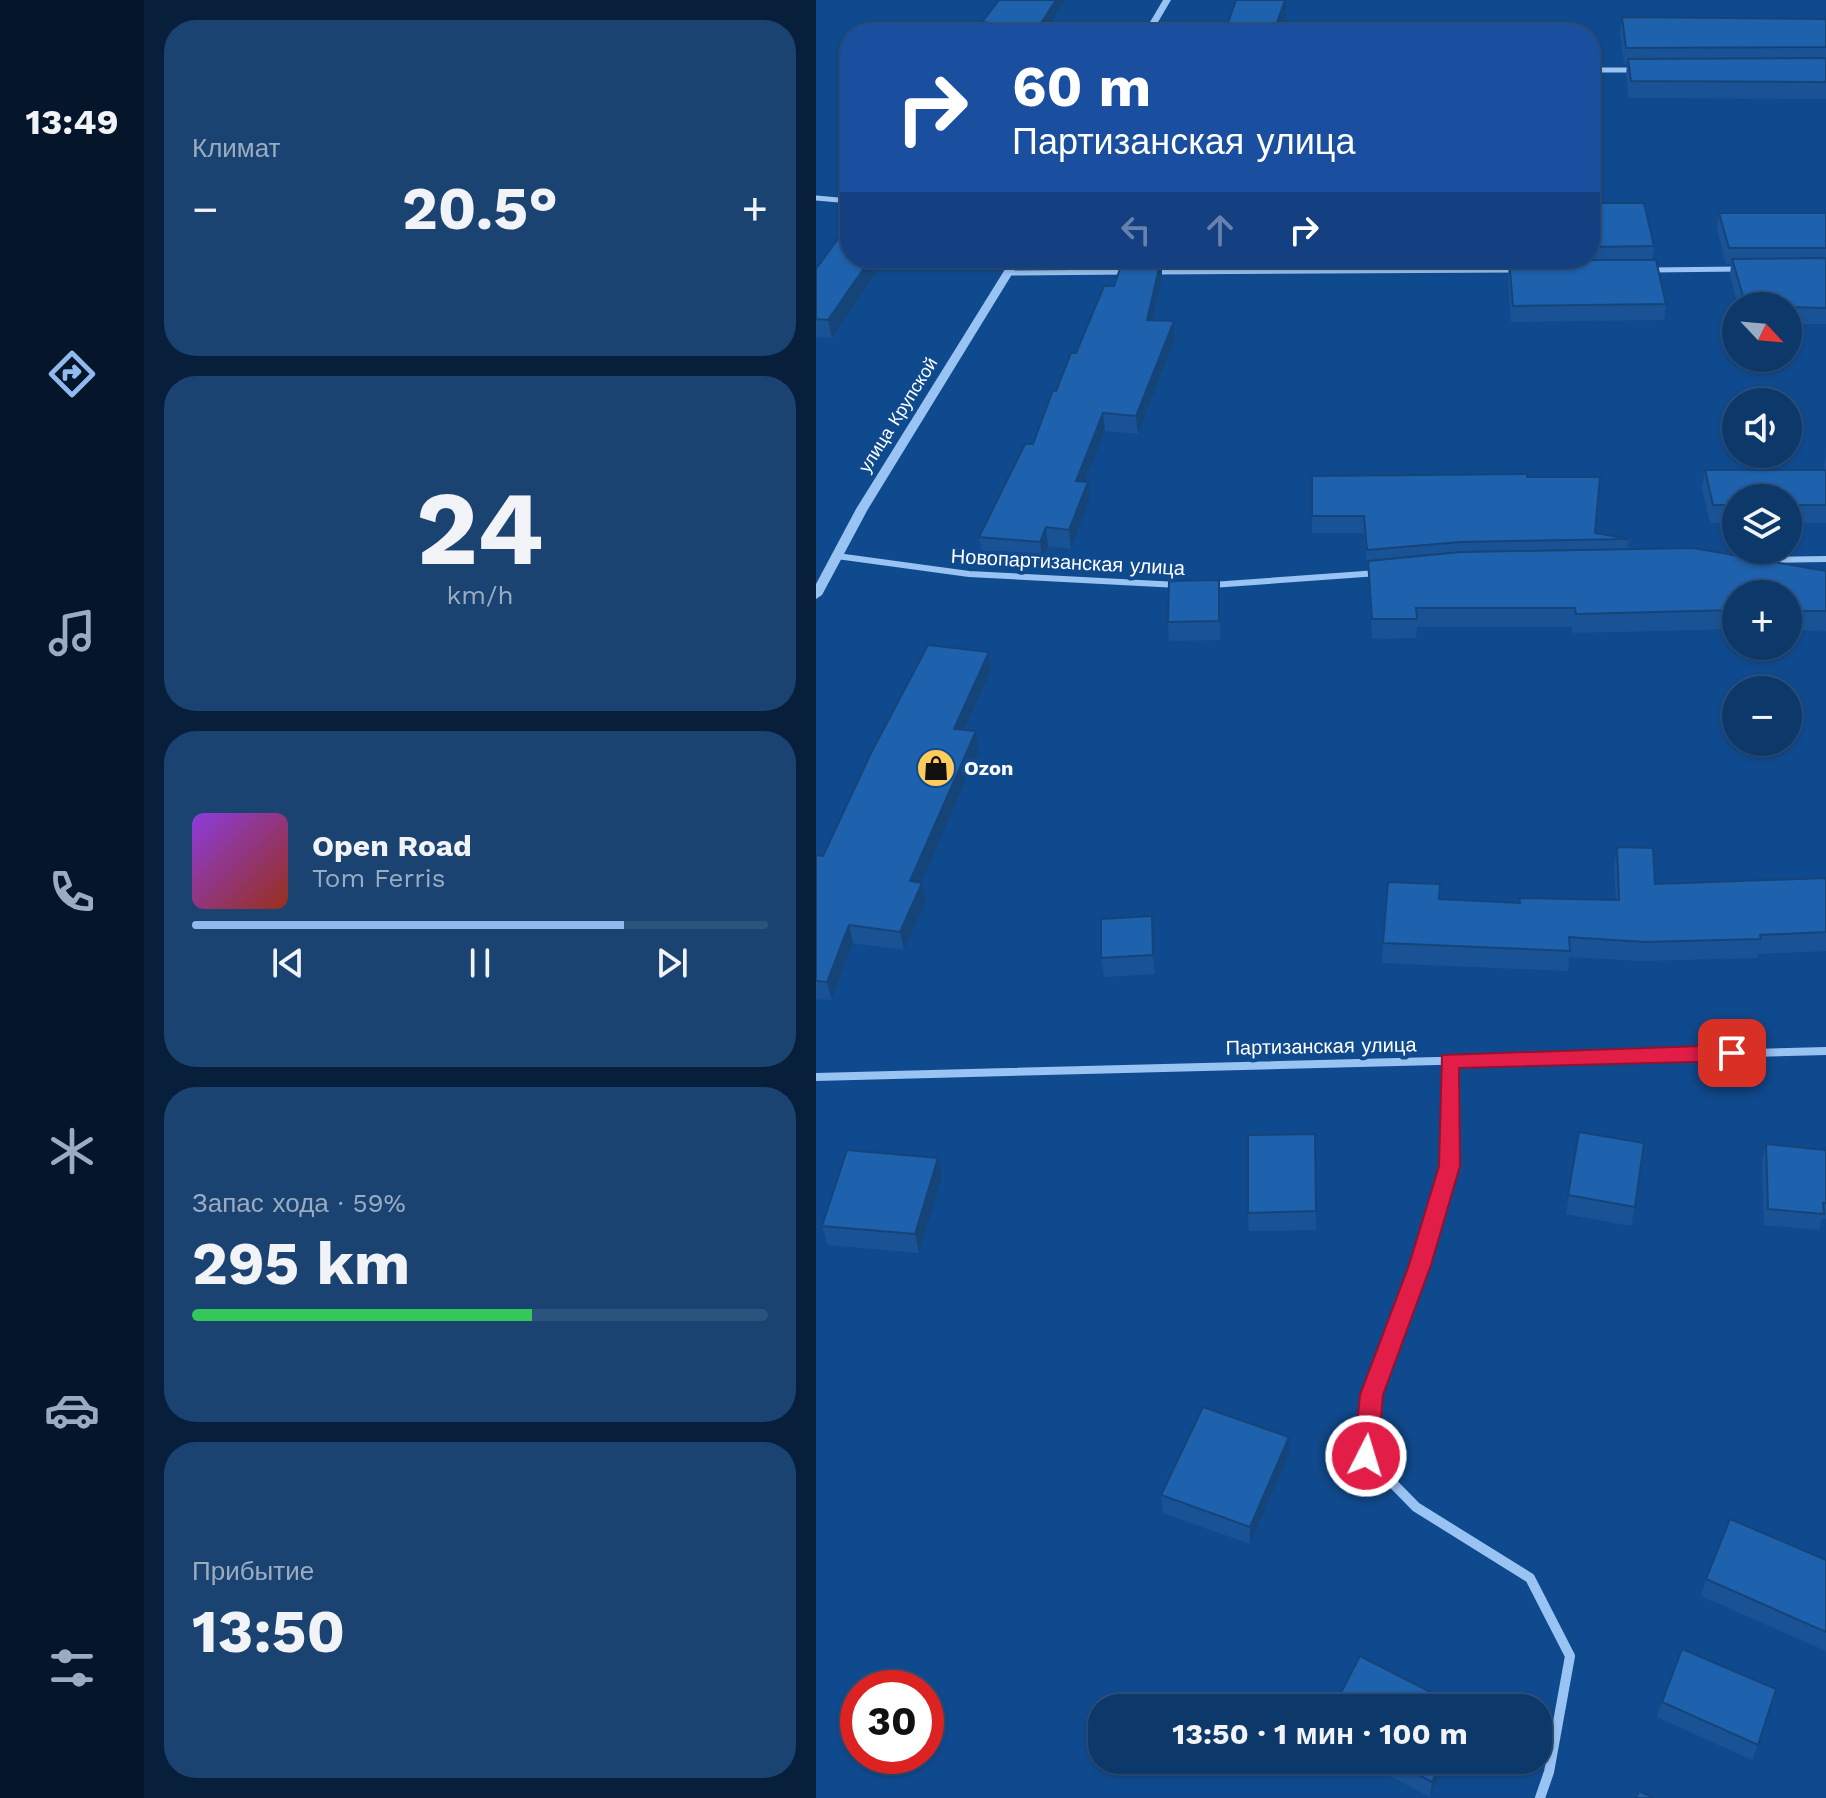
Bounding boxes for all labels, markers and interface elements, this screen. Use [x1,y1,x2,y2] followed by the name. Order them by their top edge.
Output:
[1012,54,1151,120] text: 60 m
[880,56,984,160] icon: right
[25,101,119,143] text: 13:49
[1012,121,1355,163] text: Партизанская улица
[192,133,281,163] text: Климат
[402,173,558,244] text: 20.5°
[192,183,219,235] text: −
[741,183,768,235] text: +
[1114,208,1158,252] icon: left
[1198,208,1242,252] icon: ahead
[1282,208,1326,252] icon: right
[1722,292,1802,372] north arrow
[1722,292,1802,756] map controls
[44,346,100,402] icon: directions
[854,353,941,476] street label: улица Крупской
[1722,388,1802,468] button: sound
[416,467,544,589] text: 24
[1722,484,1802,564] button: layers
[950,544,1187,580] street label: Новопартизанская улица
[447,580,513,610] text: km/h
[1722,580,1802,660] button: +
[44,605,100,661] icon: music
[1722,676,1802,756] button: −
[915,747,957,789] shop icon: Ozon
[964,756,1013,780] place label: Ozon
[312,828,472,863] text: Open Road
[312,863,445,893] text: Tom Ferris
[44,864,100,920] icon: phone
[266,941,310,985] icon: previous
[458,941,502,985] icon: pause
[650,941,694,985] icon: next
[1698,1019,1766,1087] pin
[1710,1031,1754,1075] icon: arrive
[1225,1032,1417,1060] street label: Партизанская улица
[44,1123,100,1179] icon: climate
[192,1188,406,1218] text: Запас хода · 59%
[192,1228,410,1299] text: 295 km
[44,1382,100,1438] icon: car
[1324,1414,1408,1498] position arrow
[192,1556,314,1586] text: Прибытие
[192,1596,345,1667] text: 13:50
[44,1640,100,1696] icon: filters
[840,1670,944,1774] speed limit sign: 30
[1172,1716,1468,1751] text: 13:50 · 1 мин · 100 m

